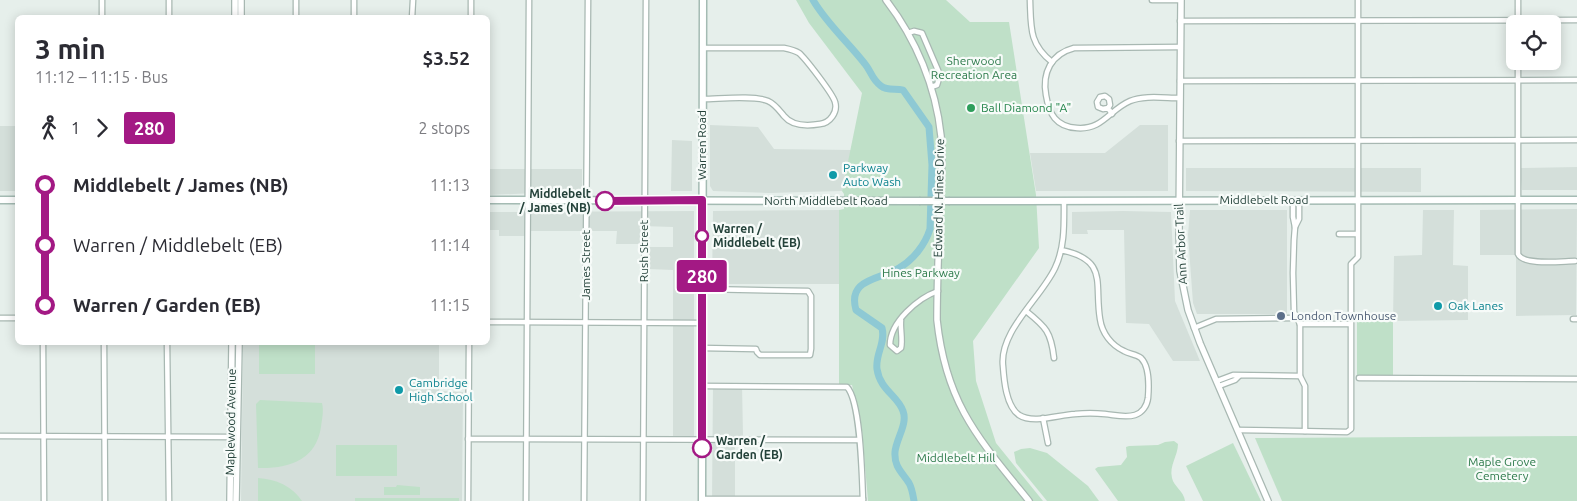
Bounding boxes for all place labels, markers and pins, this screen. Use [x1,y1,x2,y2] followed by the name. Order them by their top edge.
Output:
[981,101,1071,114] place label: Ball Diamond "A"
[965,102,977,114] marker: Ball Diamond "A"
[843,161,901,188] place label: Parkway Auto Wash
[827,169,839,181] marker: Parkway Auto Wash
[519,187,591,215] place label: Middlebelt / James (NB)
[595,191,615,211] marker: Middlebelt / James (NB)
[713,222,801,250] place label: Warren / Middlebelt (EB)
[695,229,709,243] marker: Warren / Middlebelt (EB)
[1448,299,1503,312] place label: Oak Lanes
[1432,300,1444,312] marker: Oak Lanes
[1291,309,1396,322] place label: London Townhouse
[1275,310,1287,322] marker: London Townhouse
[409,376,473,403] place label: Cambridge High School
[393,384,405,396] marker: Cambridge High School
[716,434,783,462] place label: Warren / Garden (EB)
[692,438,712,458] marker: Warren / Garden (EB)

